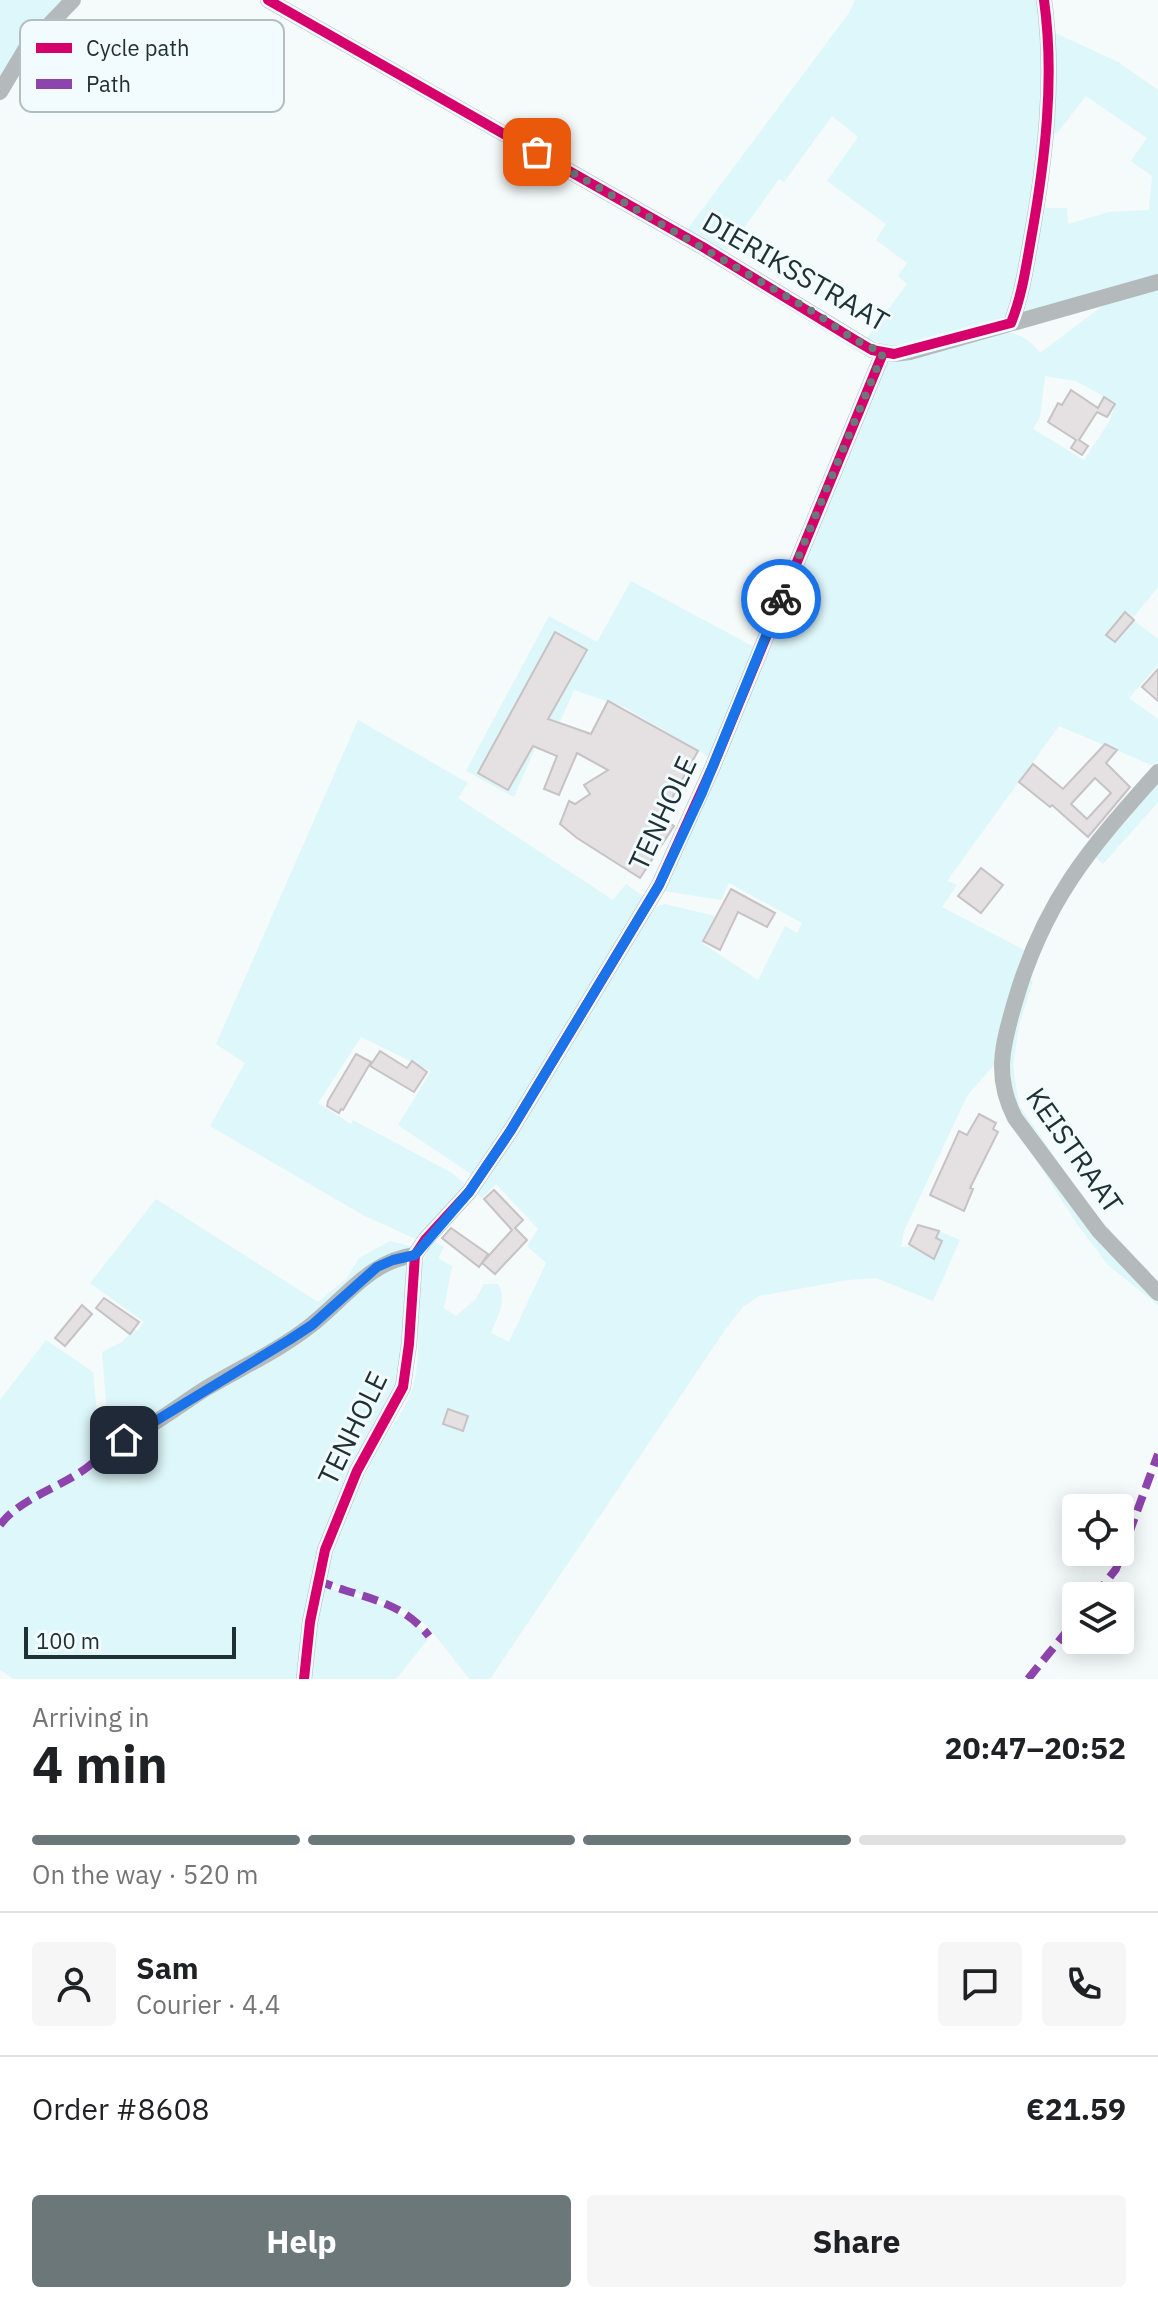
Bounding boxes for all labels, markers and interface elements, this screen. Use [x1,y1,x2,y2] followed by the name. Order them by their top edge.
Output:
[20,20,284,112] legend
[86,33,190,62] text: Cycle path
[86,69,131,98] text: Path
[503,118,571,186] pin
[515,130,559,174] icon: bag
[696,203,896,339] street label: DIERIKSSTRAAT
[741,559,821,639] courier
[759,577,803,621] icon: bike
[619,750,705,876] street label: TENHOLE
[1018,1080,1132,1220] street label: KEISTRAAT
[309,1365,395,1491] street label: TENHOLE
[90,1406,158,1474] pin
[102,1418,146,1462] icon: home
[1062,1494,1134,1654] map controls
[1062,1494,1134,1566] button: locate
[1062,1582,1134,1654] button: layers
[24,1623,236,1659] scale bar
[36,1626,100,1655] text: 100 m
[32,1700,149,1734] text: Arriving in
[945,1728,1126,1767] text: 20:47–20:52
[32,1730,168,1797] text: 4 min
[32,1857,258,1891] text: On the way · 520 m
[32,1942,116,2026] button: person
[938,1942,1022,2026] button: chat
[1042,1942,1126,2026] button: phone
[136,1948,199,1987] text: Sam
[136,1987,280,2021] text: Courier · 4.4
[32,2089,209,2128] text: Order #8608
[1026,2089,1126,2128] text: €21.59
[32,2195,571,2287] button: Help
[587,2195,1126,2287] button: Share

